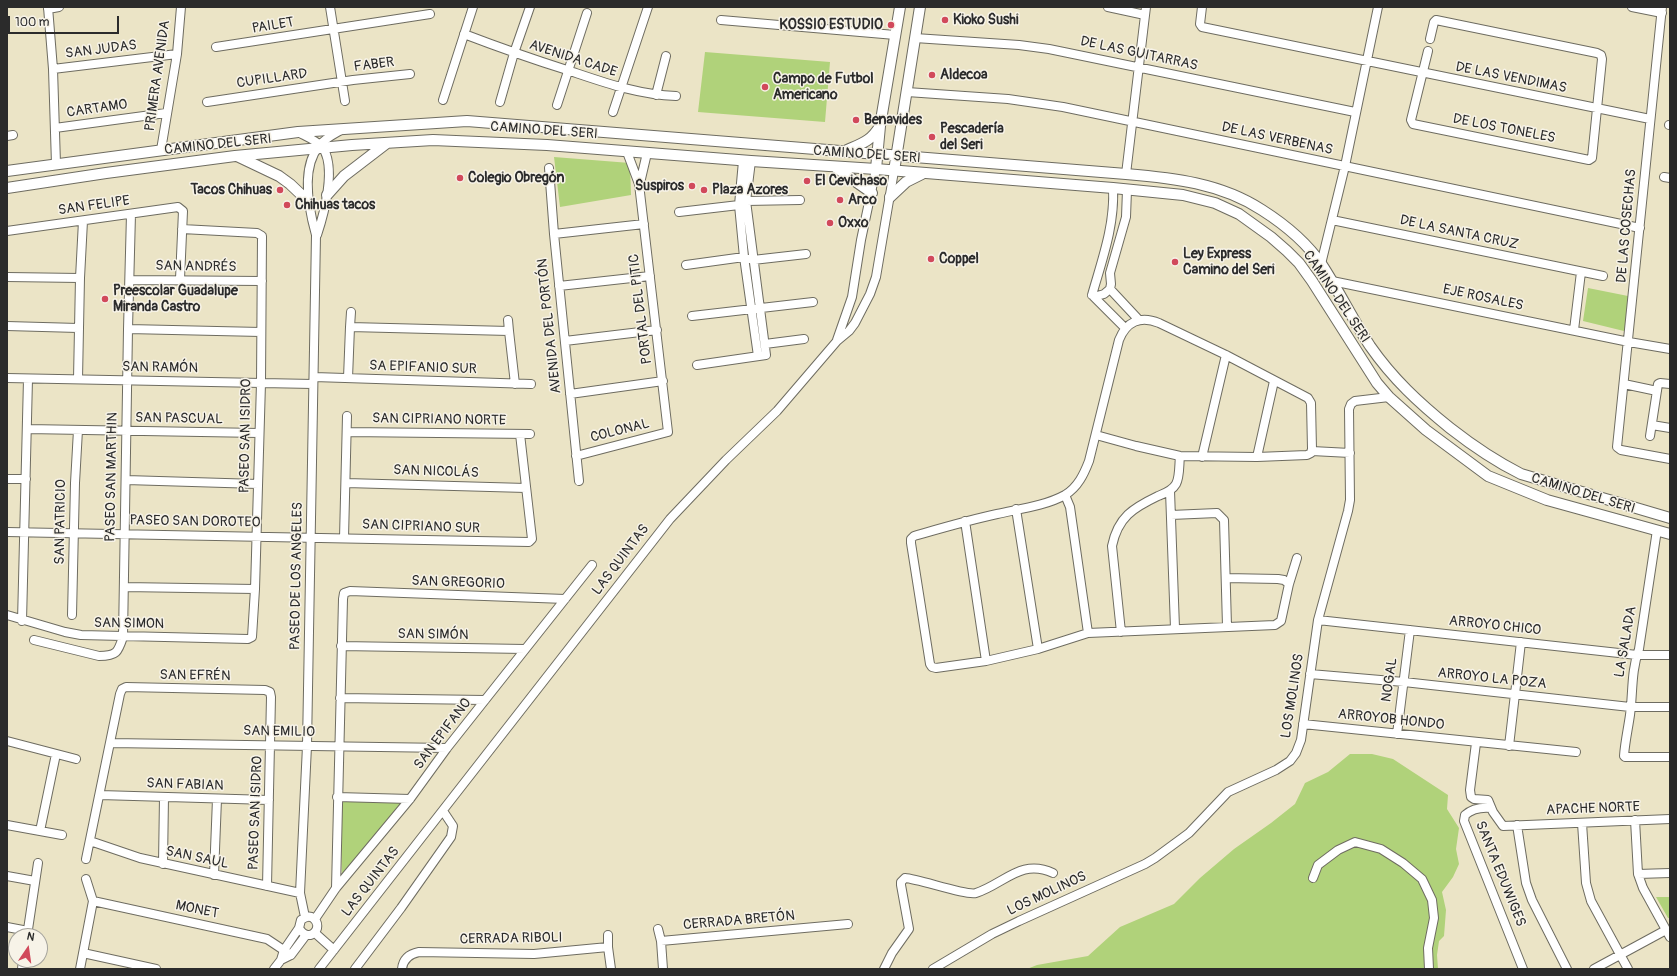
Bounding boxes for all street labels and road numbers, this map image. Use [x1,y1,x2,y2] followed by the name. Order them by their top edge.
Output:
[251,14,295,38] street label: PAILET
[142,19,174,133] street label: PRIMERA AVENIDA
[1079,33,1199,75] street label: DE LAS GUITARRAS
[64,37,138,63] street label: SAN JUDAS
[527,37,619,81] street label: AVENIDA CADE
[353,54,395,76] street label: FABER
[1454,59,1568,97] street label: DE LAS VENDIMAS
[236,66,308,92] street label: CUPILLARD
[66,96,128,122] street label: CARTAMO
[1451,111,1557,147] street label: DE LOS TONELES
[490,119,598,143] street label: CAMINO DEL SERI
[1220,119,1334,159] street label: DE LAS VERBENAS
[164,131,272,159] street label: CAMINO DEL SERI
[813,143,921,167] street label: CAMINO DEL SERI
[1614,168,1640,284] street label: DE LAS COSECHAS
[57,193,131,219] street label: SAN FELIPE
[1398,212,1520,254] street label: DE LA SANTA CRUZ
[1299,248,1373,346] street label: CAMINO DEL SERI
[626,253,656,365] street label: PORTAL DEL PITIC
[155,258,237,276] street label: SAN ANDRÉS
[535,258,565,394] street label: AVENIDA DEL PORTÓN
[1441,281,1525,315] street label: EJE ROSALES
[369,358,477,378] street label: SA EPIFANIO SUR
[122,359,198,377] street label: SAN RAMÓN
[237,379,255,493] street label: PASEO SAN ISIDRO
[135,410,223,428] street label: SAN PASCUAL
[372,410,506,430] street label: SAN CIPRIANO NORTE
[102,412,122,542] street label: PASEO SAN MARTHIN
[589,416,651,446] street label: COLONAL
[393,462,479,482] street label: SAN NICOLÁS
[1529,470,1637,518] street label: CAMINO DEL SERI
[52,479,70,565] street label: SAN PATRICIO
[287,502,307,650] street label: PASEO DE LOS ANGELES
[129,512,261,532] street label: PASEO SAN DOROTEO
[362,517,480,537] street label: SAN CIPRIANO SUR
[589,521,653,599] street label: LAS QUINTAS
[411,573,505,593] street label: SAN GREGORIO
[1611,605,1641,679] street label: LA SALADA
[1448,613,1542,639] street label: ARROYO CHICO
[94,615,164,633] street label: SAN SIMON
[397,626,469,644] street label: SAN SIMÓN
[1278,653,1308,739] street label: LOS MOLINOS
[1379,657,1401,703] street label: NOGAL
[1437,665,1547,693] street label: ARROYO LA POZA
[159,667,231,685] street label: SAN EFRÉN
[411,695,475,773] street label: SAN EPIFANO
[1337,706,1445,734] street label: ARROYOB HONDO
[243,723,315,741] street label: SAN EMILIO
[246,756,266,870] street label: PASEO SAN ISIDRO
[146,775,224,795] street label: SAN FABIAN
[1546,799,1640,819] street label: APACHE NORTE
[1471,819,1529,929] street label: SANTA EDUWIGES
[164,843,230,873] street label: SAN SAUL
[339,844,403,920] street label: LAS QUINTAS
[1005,868,1089,920] street label: LOS MOLINOS
[174,897,220,923] street label: MONET
[682,908,796,934] street label: CERRADA BRETÓN
[459,930,563,948] street label: CERRADA RIBOLI

